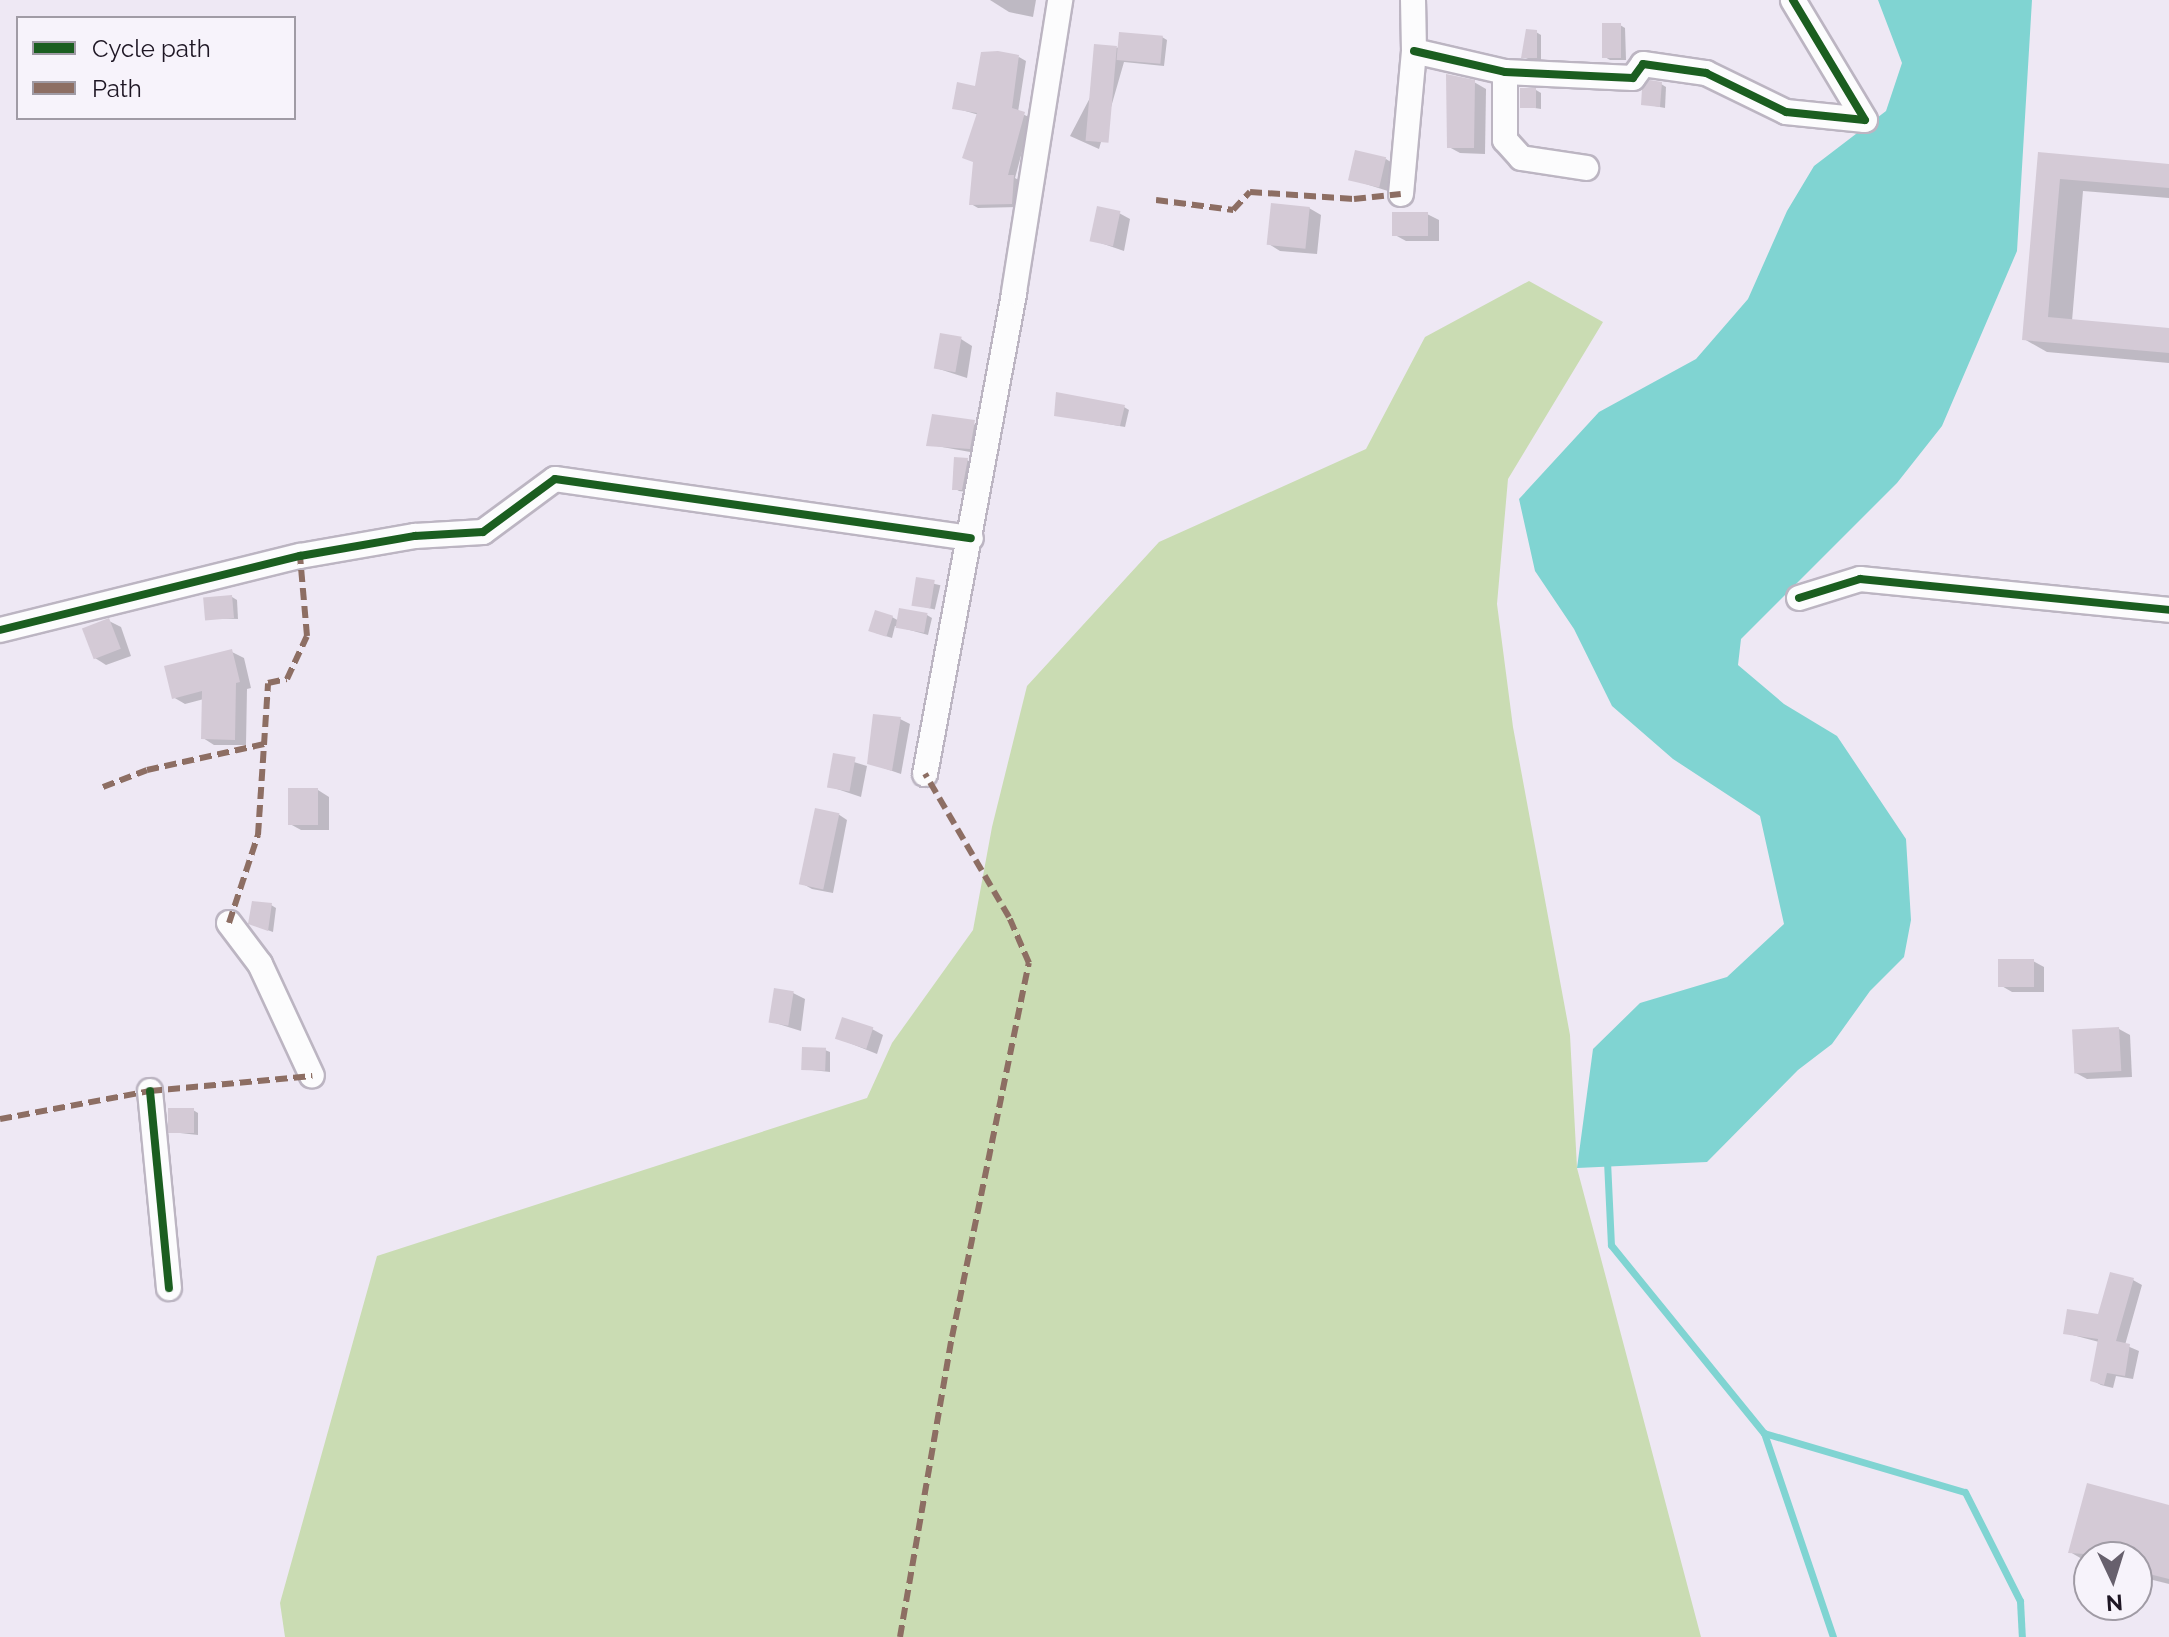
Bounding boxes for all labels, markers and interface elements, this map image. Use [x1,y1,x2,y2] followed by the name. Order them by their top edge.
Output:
[16,16,296,120] legend
[92,34,211,63] text: Cycle path
[92,74,142,103] text: Path
[2073,1541,2153,1621] north arrow
[2105,1589,2124,1617] text: N

